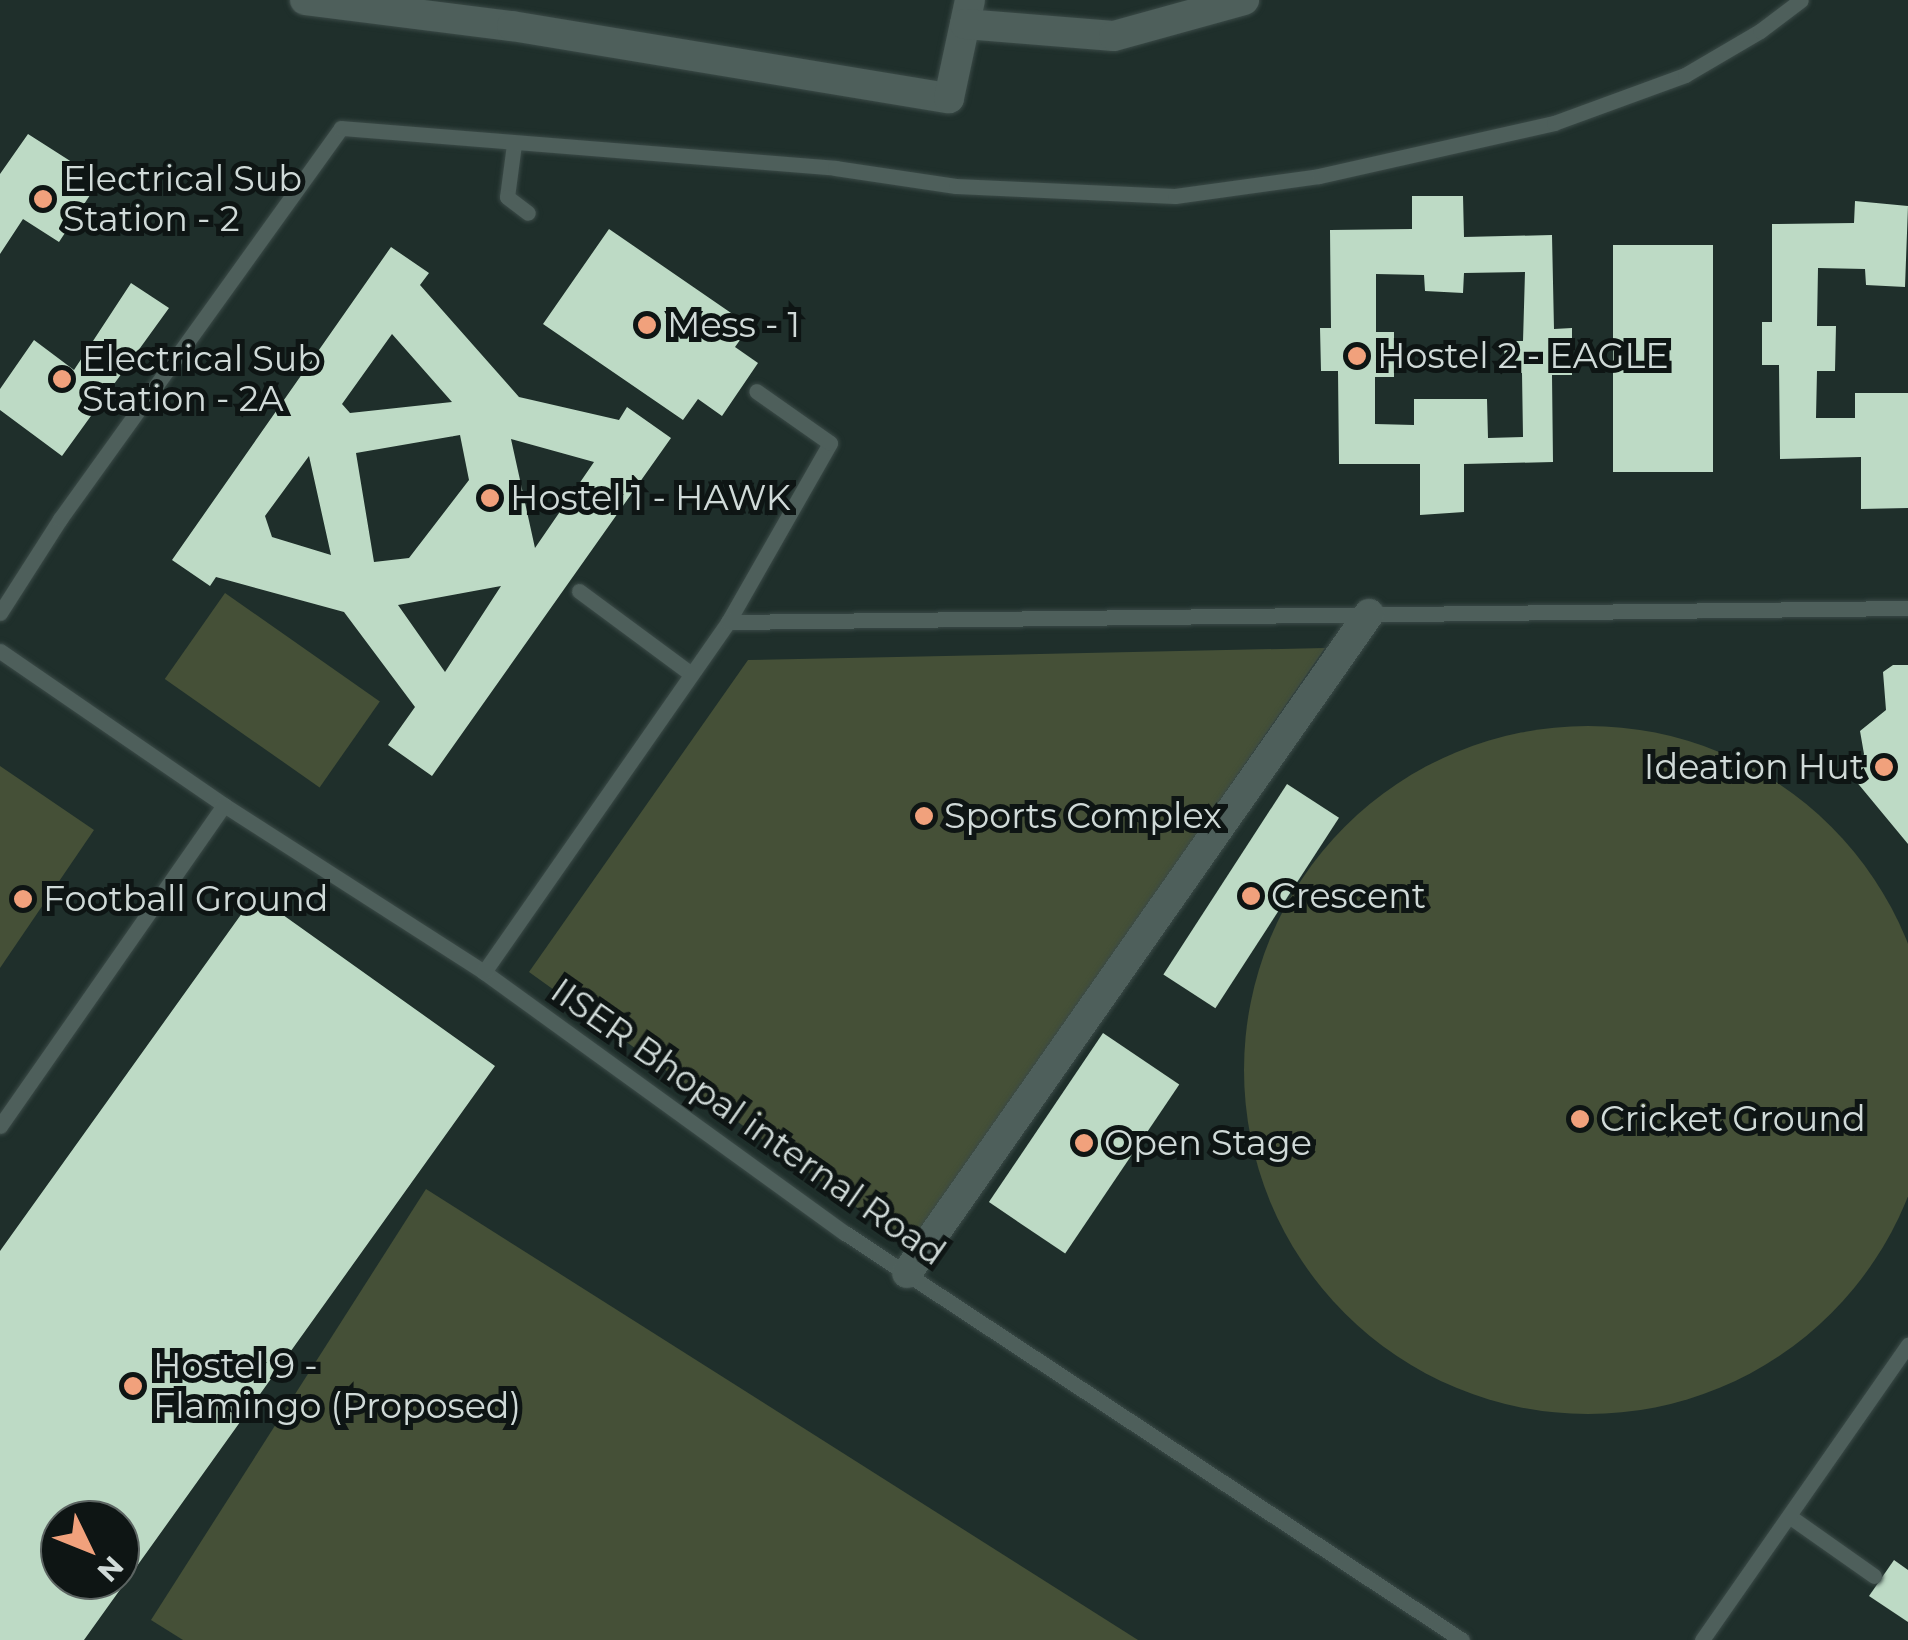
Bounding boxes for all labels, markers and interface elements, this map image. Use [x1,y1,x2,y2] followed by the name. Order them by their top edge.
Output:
[63,158,302,240] place label: Electrical Sub Station - 2
[32,188,54,210] marker: Electrical Sub Station - 2
[667,304,800,346] place label: Mess - 1
[636,314,658,336] marker: Mess - 1
[1377,335,1669,377] place label: Hostel 2 - EAGLE
[82,338,321,420] place label: Electrical Sub Station - 2A
[1346,345,1368,367] marker: Hostel 2 - EAGLE
[51,368,73,390] marker: Electrical Sub Station - 2A
[510,477,791,519] place label: Hostel 1 - HAWK
[479,487,501,509] marker: Hostel 1 - HAWK
[1644,746,1864,788] place label: Ideation Hut
[1873,756,1895,778] marker: Ideation Hut
[944,795,1222,837] place label: Sports Complex
[913,805,935,827] marker: Sports Complex
[1271,875,1426,917] place label: Crescent
[43,878,328,920] place label: Football Ground
[1240,885,1262,907] marker: Crescent
[12,888,34,910] marker: Football Ground
[543,970,953,1274] street label: IISER Bhopal internal Road
[1600,1098,1866,1140] place label: Cricket Ground
[1569,1108,1591,1130] marker: Cricket Ground
[1104,1122,1312,1164] place label: Open Stage
[1073,1132,1095,1154] marker: Open Stage
[153,1345,521,1427] place label: Hostel 9 - Flamingo (Proposed)
[122,1375,144,1397] marker: Hostel 9 - Flamingo (Proposed)
[40,1500,140,1600] north arrow
[90,1549,131,1589] text: N

